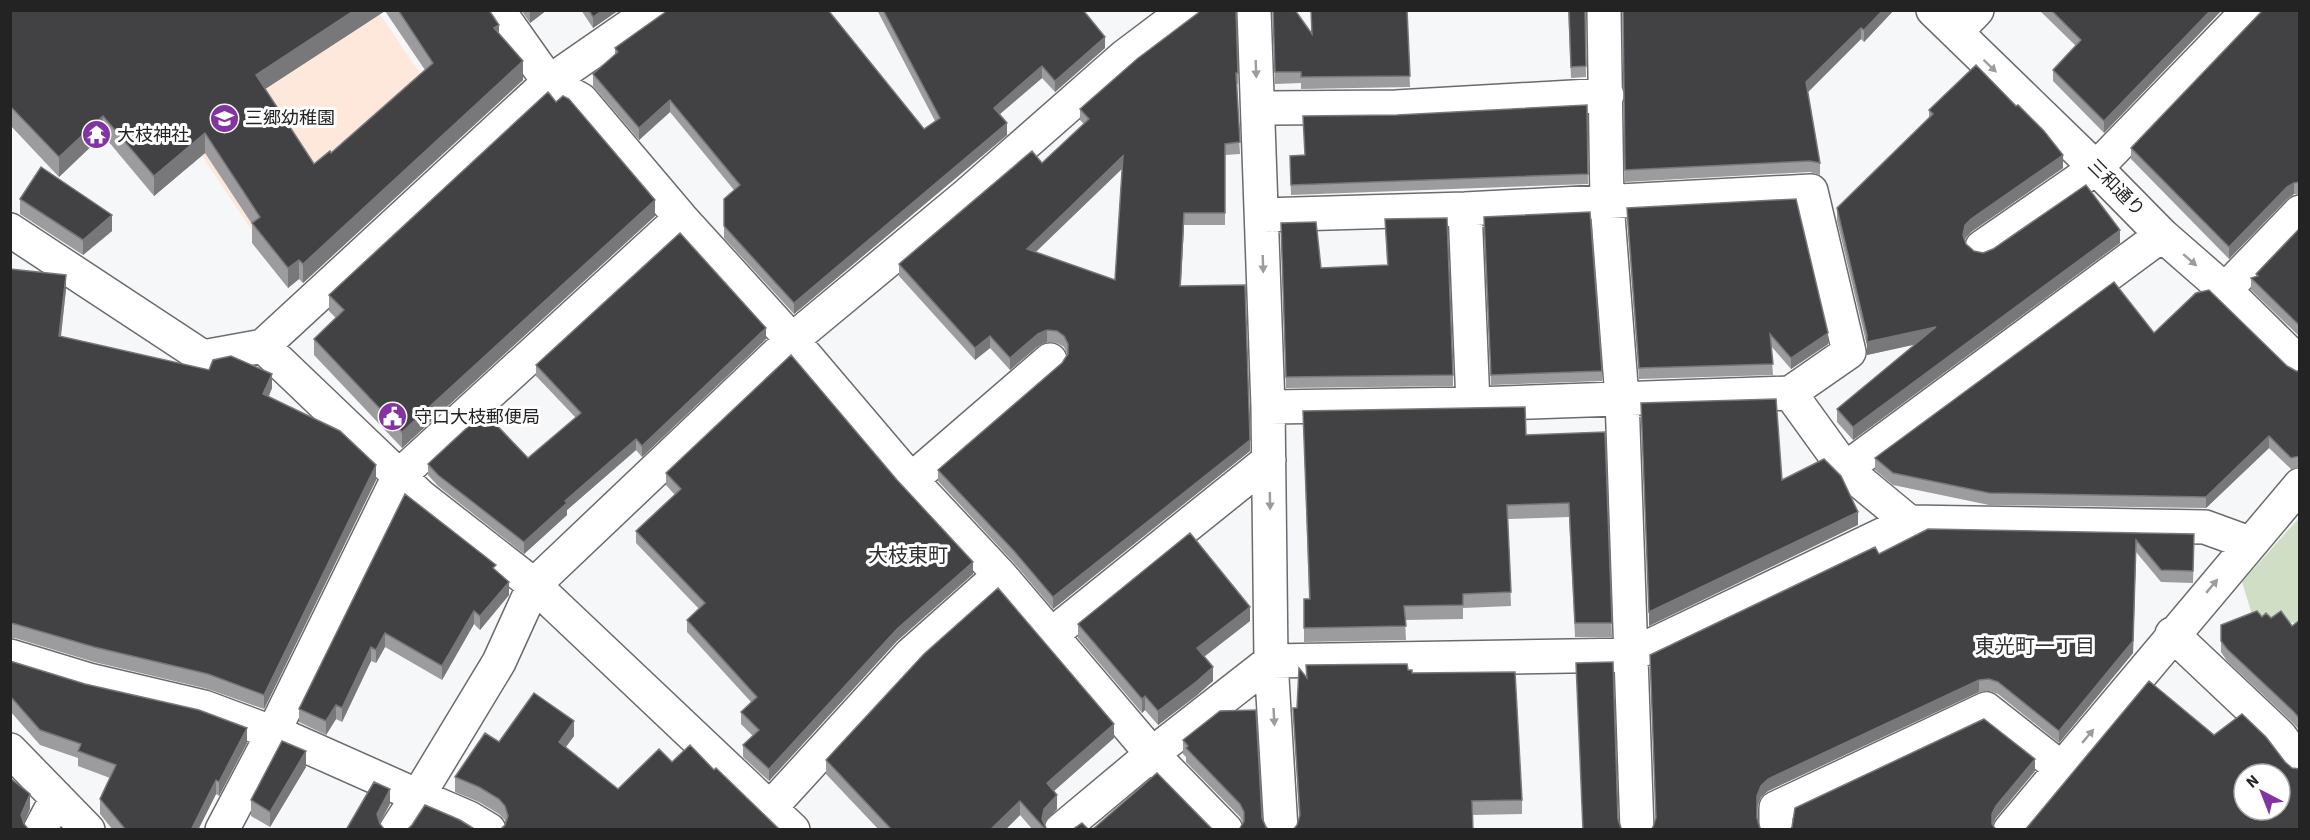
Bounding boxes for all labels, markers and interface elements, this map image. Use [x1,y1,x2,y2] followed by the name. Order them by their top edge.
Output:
[1983,58,1997,72] one-way arrow
[1252,59,1261,78] one-way arrow
[208,102,240,134] school or university icon: 三郷幼稚園
[245,106,335,131] place label: 三郷幼稚園
[80,119,112,151] temple icon: 大枝神社
[117,123,189,148] place label: 大枝神社
[2082,154,2150,222] street label: 三和通り
[2182,253,2197,266] one-way arrow
[1259,254,1268,273] one-way arrow
[377,401,409,433] public building icon: 守口大枝郵便局
[414,405,540,430] place label: 守口大枝郵便局
[1265,491,1275,510] one-way arrow
[868,542,948,570] district label: 大枝東町
[2205,579,2218,594] one-way arrow
[1975,633,2095,661] district label: 東光町一丁目
[1270,707,1279,726] one-way arrow
[2081,728,2094,744] one-way arrow
[2232,762,2292,822] north arrow
[2241,770,2264,793] text: N

